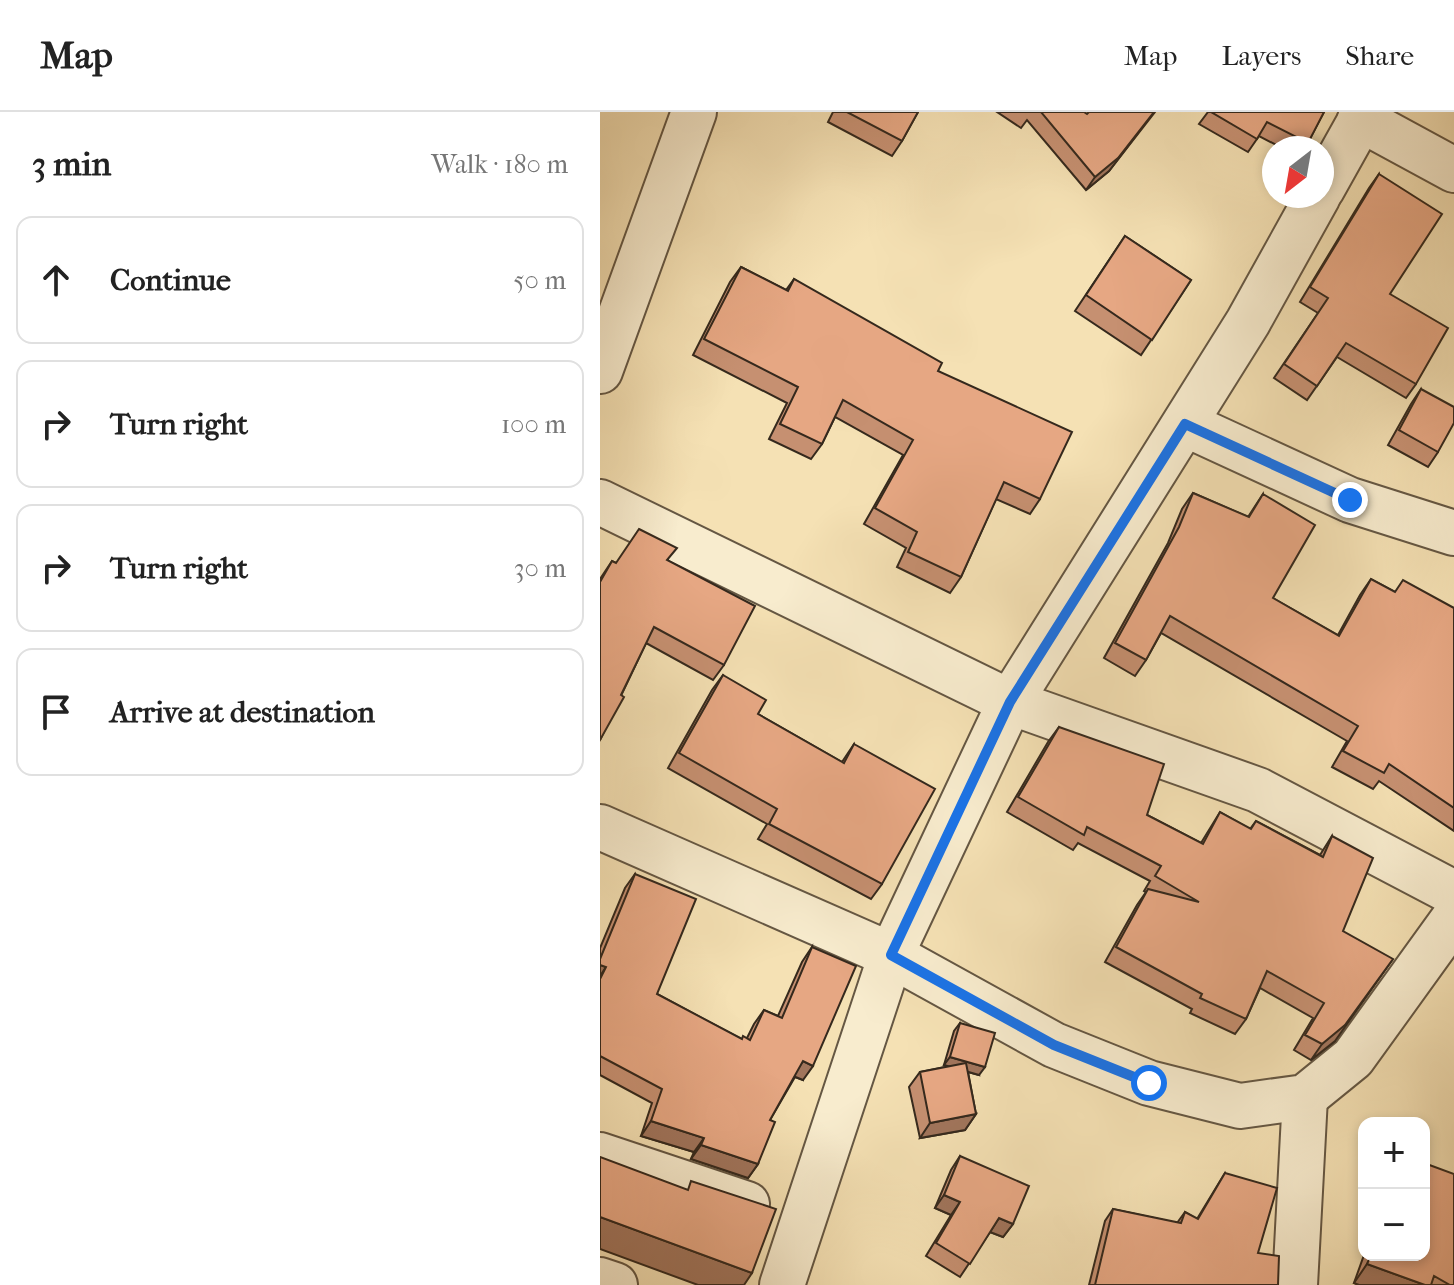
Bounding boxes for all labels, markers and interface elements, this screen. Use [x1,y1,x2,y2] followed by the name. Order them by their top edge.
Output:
[40,33,113,78] text: Map
[1124,39,1177,72] text: Map
[1221,39,1301,72] text: Layers
[1345,39,1414,72] text: Share
[1262,136,1334,208] north arrow
[32,144,111,184] text: 3 min
[431,149,568,180] text: Walk · 180 m
[34,258,78,302] icon: ahead
[110,263,231,298] text: Continue
[513,265,566,296] text: 50 m
[34,402,78,446] icon: right
[110,407,248,442] text: Turn right
[501,409,566,440] text: 100 m
[1332,482,1368,518] route end
[34,546,78,590] icon: right
[110,551,248,586] text: Turn right
[514,553,566,584] text: 30 m
[34,690,78,734] icon: arrive
[110,695,375,730] text: Arrive at destination
[1131,1065,1167,1101] route start
[1358,1117,1430,1261] map controls
[1358,1117,1430,1189] button: +
[1358,1189,1430,1261] button: −

